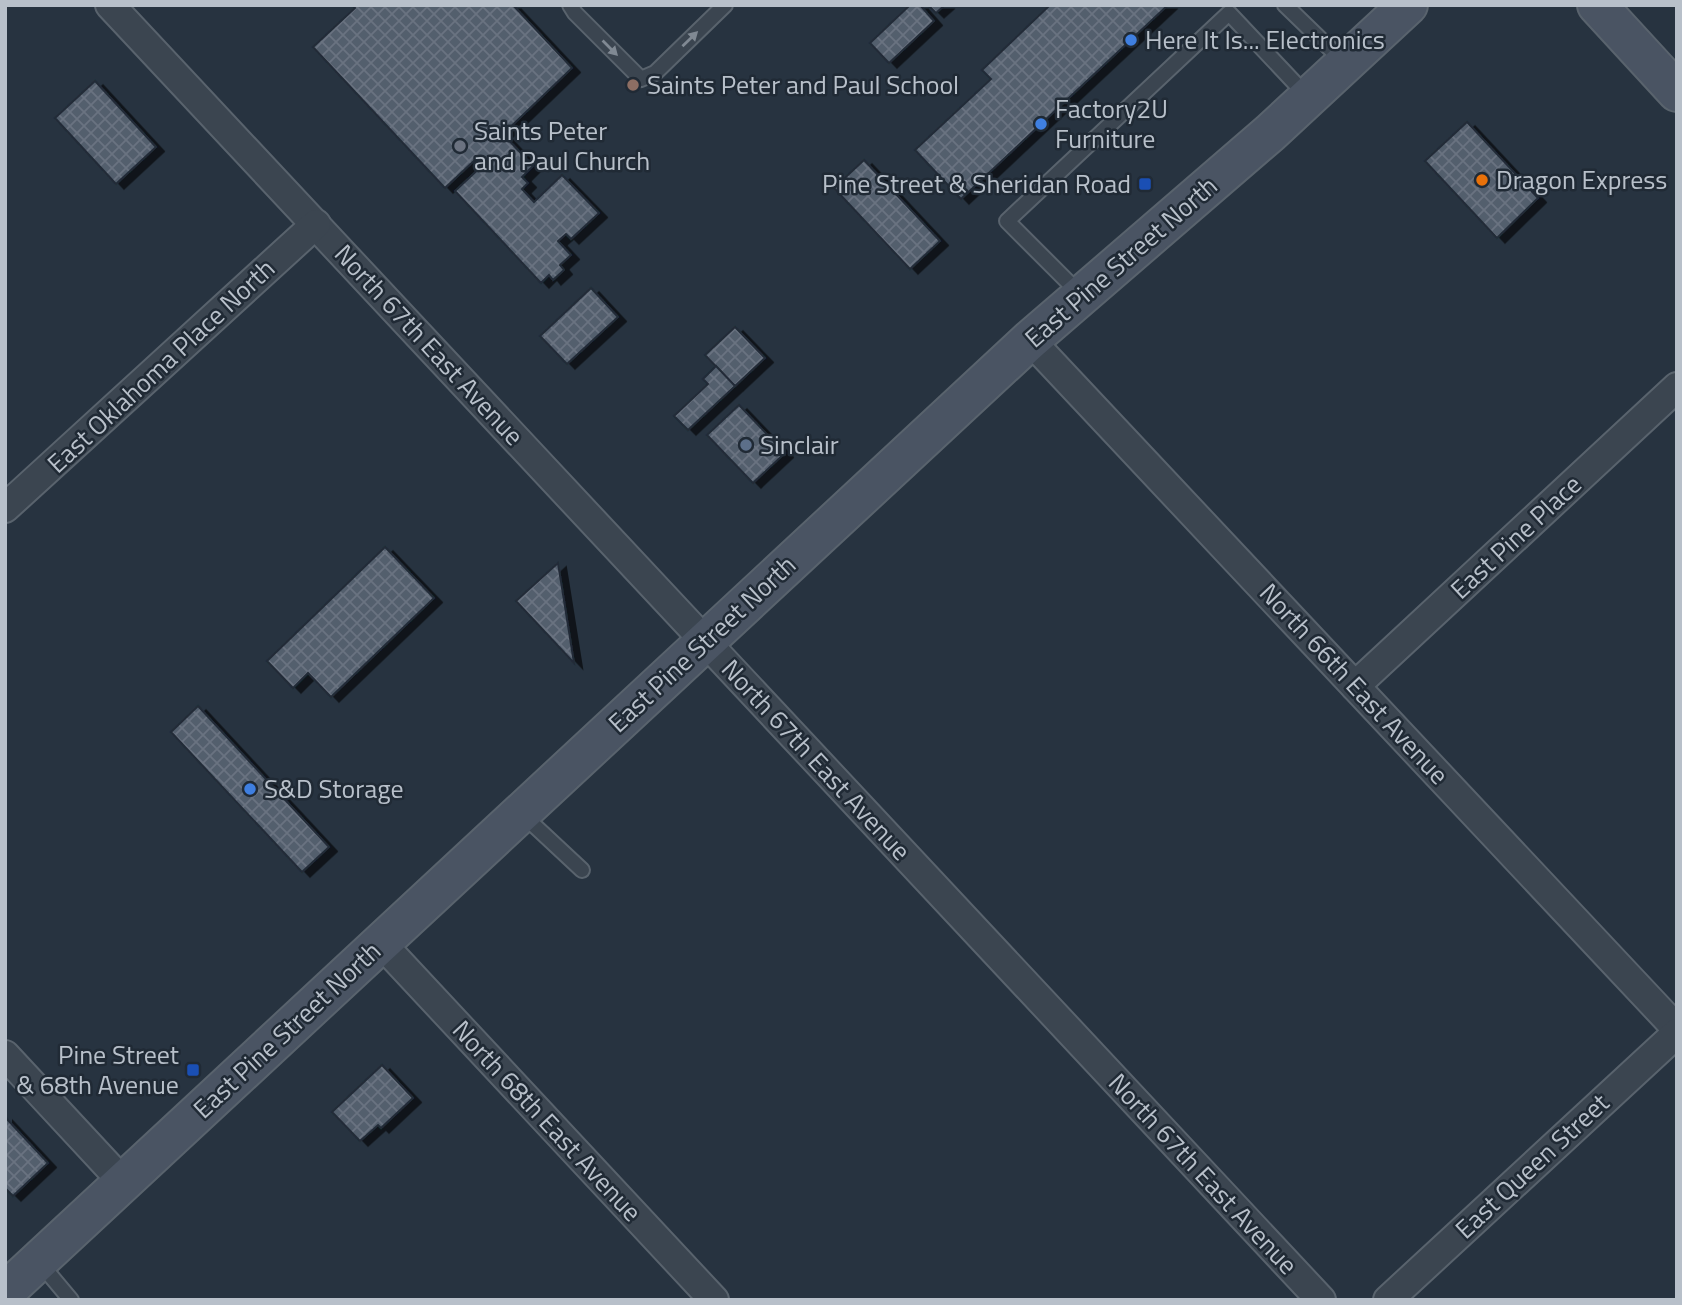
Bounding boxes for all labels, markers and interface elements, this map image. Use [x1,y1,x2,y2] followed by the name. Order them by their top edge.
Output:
[1145,20,1385,59] place label: Here It Is... Electronics
[681,31,698,48] one-way arrow
[1123,32,1139,48] marker: Here It Is... Electronics
[602,40,618,56] one-way arrow
[647,65,959,104] place label: Saints Peter and Paul School
[625,77,641,93] marker: Saints Peter and Paul School
[1055,89,1168,158] place label: Factory2U Furniture
[474,111,650,180] place label: Saints Peter and Paul Church
[1033,116,1049,132] marker: Factory2U Furniture
[452,138,468,154] marker: Saints Peter and Paul Church
[1496,160,1667,199] place label: Dragon Express
[822,164,1131,203] place label: Pine Street & Sheridan Road
[1016,167,1226,356] street label: East Pine Street North
[1474,172,1490,188] marker: Dragon Express
[1137,176,1153,192] marker: Pine Street & Sheridan Road
[326,235,533,454] street label: North 67th East Avenue
[38,249,283,482] street label: East Oklahoma Place North
[760,425,839,464] place label: Sinclair
[738,437,754,453] marker: Sinclair
[1441,465,1590,608] street label: East Pine Place
[599,546,804,741] street label: East Pine Street North
[1251,574,1458,793] street label: North 66th East Avenue
[713,650,920,869] street label: North 67th East Avenue
[264,769,404,808] place label: S&D Storage
[242,781,258,797] marker: S&D Storage
[184,932,389,1127] street label: East Pine Street North
[444,1011,651,1230] street label: North 68th East Avenue
[16,1035,179,1104] place label: Pine Street & 68th Avenue
[185,1062,201,1078] marker: Pine Street & 68th Avenue
[1100,1064,1307,1283] street label: North 67th East Avenue
[1446,1084,1617,1248] street label: East Queen Street

